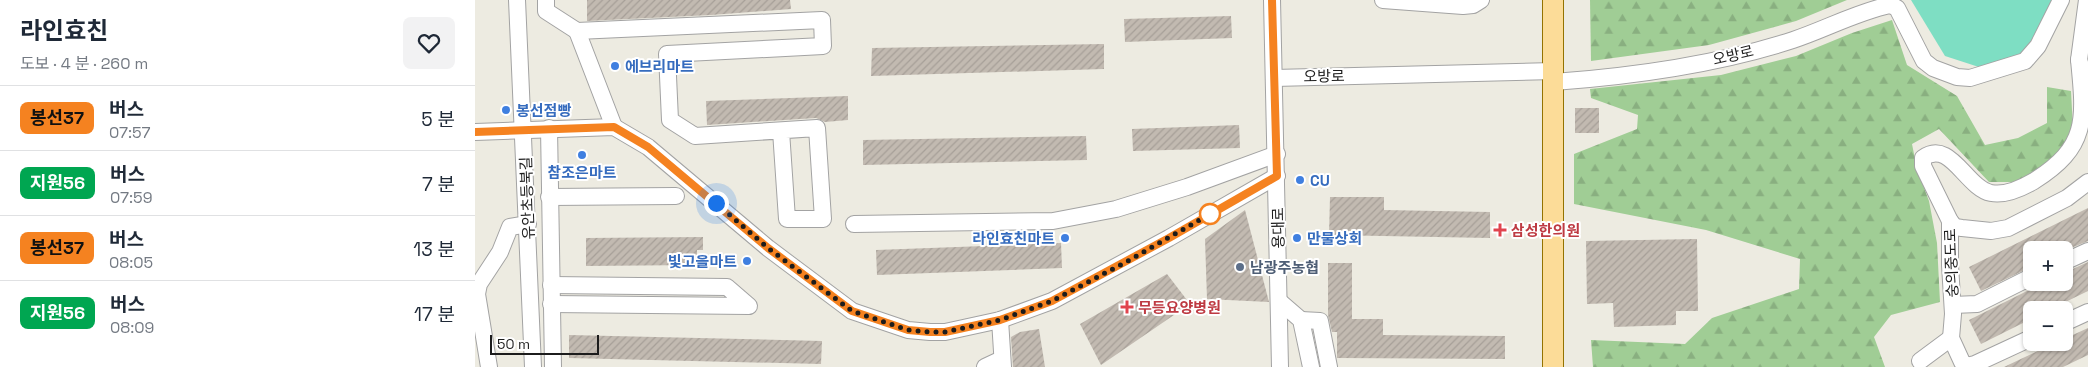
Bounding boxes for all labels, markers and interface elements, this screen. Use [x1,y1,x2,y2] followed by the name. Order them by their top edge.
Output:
[20,15,108,46] text: 라인효친
[403,17,455,69] button: heart
[1711,41,1755,69] street label: 오방로
[20,53,148,74] text: 도보 · 4 분 · 260 m
[625,57,694,76] place label: 에브리마트
[609,60,621,72] marker: 에브리마트
[1303,66,1345,86] street label: 오방로
[109,97,144,122] text: 버스
[516,101,571,120] place label: 봉선점빵
[500,104,512,116] marker: 봉선점빵
[30,106,84,129] text: 봉선37
[421,107,455,132] text: 5 분
[109,122,151,143] text: 07:57
[576,149,588,161] marker: 참조은마트
[516,156,538,240] street label: 유안초등북길
[110,162,145,187] text: 버스
[547,163,617,182] place label: 참조은마트
[30,171,85,194] text: 지원56
[1310,171,1330,190] place label: CU
[422,172,455,197] text: 7 분
[1294,174,1306,186] marker: CU
[110,187,152,208] text: 07:59
[704,191,729,216] your location
[1199,203,1221,225] unlabelled marker
[1268,207,1288,249] street label: 용대로
[1511,221,1580,240] place label: 삼성한의원
[1493,223,1507,237] marker: 삼성한의원
[109,227,144,252] text: 버스
[1940,228,1962,298] street label: 숭의중도로
[972,229,1055,248] place label: 라인효친마트
[1307,229,1362,248] place label: 만물상회
[1059,232,1071,244] marker: 라인효친마트
[1291,232,1303,244] marker: 만물상회
[30,236,84,259] text: 봉선37
[413,237,455,262] text: 13 분
[2023,241,2073,351] map controls
[2023,241,2073,291] button: +
[109,252,153,273] text: 08:05
[668,252,737,271] place label: 빛고을마트
[741,255,753,267] marker: 빛고을마트
[1250,258,1319,277] place label: 남광주농협
[1234,261,1246,273] marker: 남광주농협
[110,292,145,317] text: 버스
[1138,298,1221,317] place label: 무등요양병원
[1120,300,1134,314] marker: 무등요양병원
[30,301,85,324] text: 지원56
[2023,301,2073,351] button: −
[414,302,455,327] text: 17 분
[110,317,154,338] text: 08:09
[490,332,599,355] scale bar
[497,335,530,353] text: 50 m

